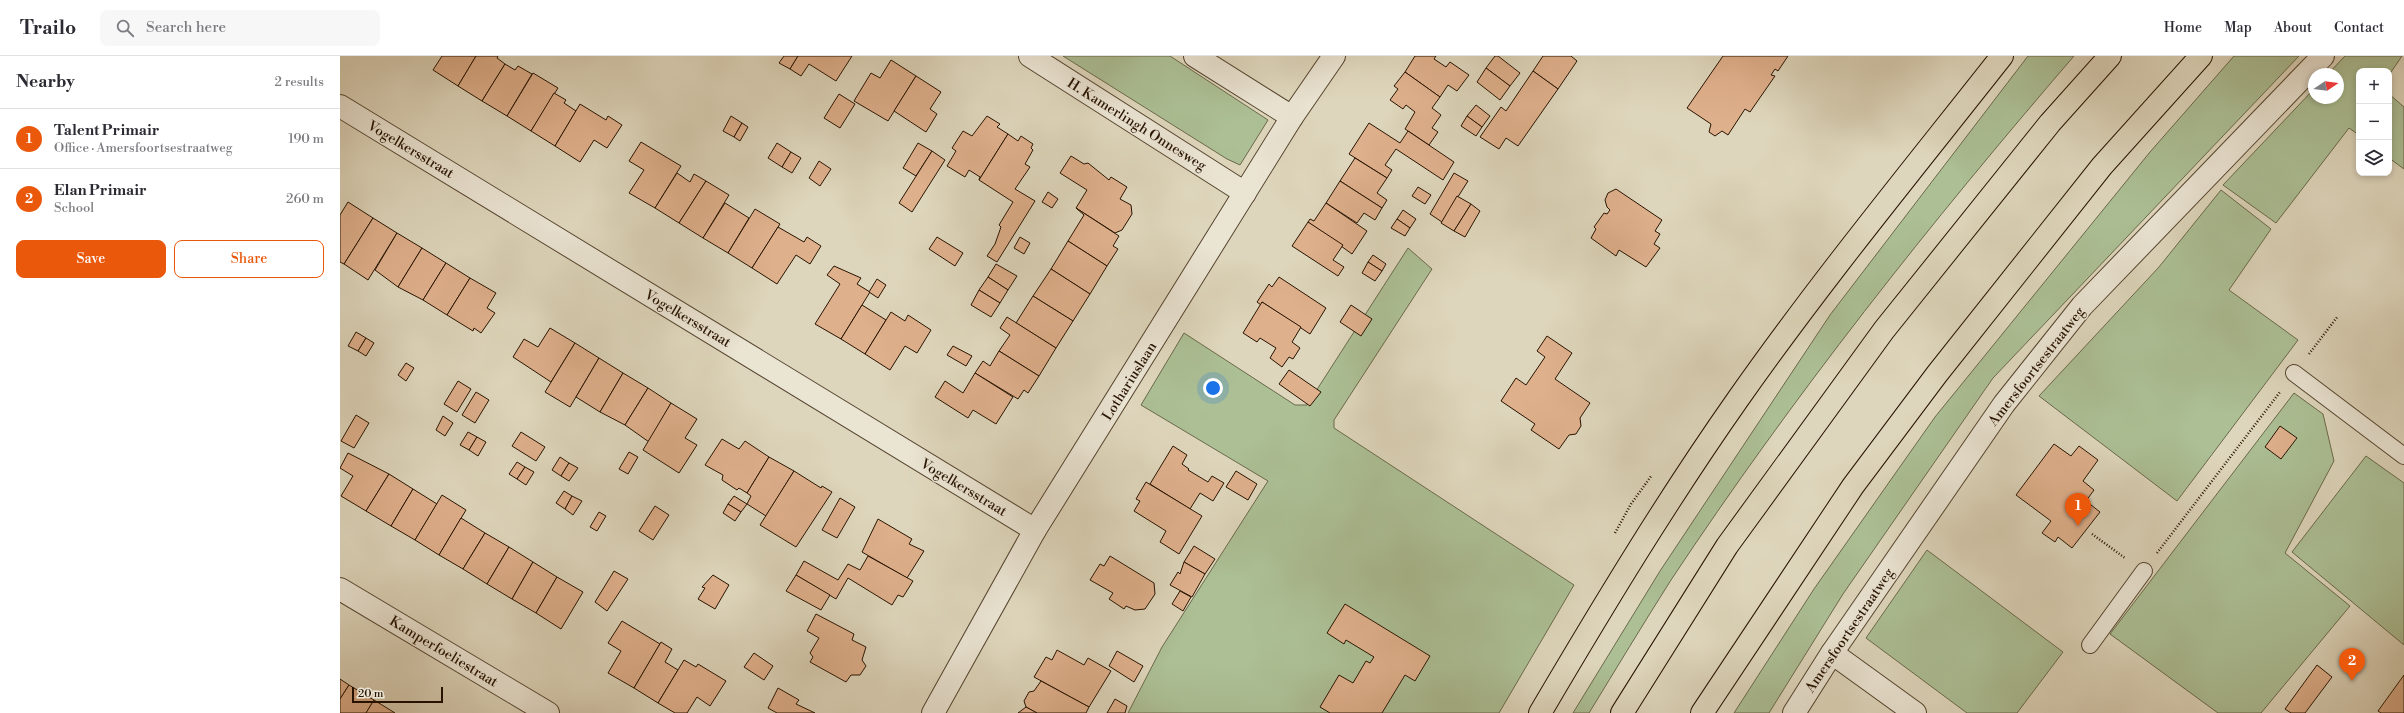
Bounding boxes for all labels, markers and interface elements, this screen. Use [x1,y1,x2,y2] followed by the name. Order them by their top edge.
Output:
[100,10,380,46] search box
[20,16,76,40] text: Trailo
[114,17,136,39] icon: search
[146,18,226,37] text: Search here
[2164,19,2202,37] text: Home
[2224,19,2252,37] text: Map
[2274,19,2312,37] text: About
[2334,19,2384,37] text: Contact
[2308,68,2344,104] north arrow
[2356,68,2392,176] map controls
[2356,68,2392,104] button: +
[16,71,75,93] text: Nearby
[275,74,324,90] text: 2 results
[1063,75,1210,175] street label: H. Kamerlingh Onnesweg
[2356,104,2392,140] button: −
[363,116,457,183] street label: Vogelkersstraat
[54,121,159,140] text: Talent Primair
[26,131,32,147] text: 1
[288,131,324,147] text: 190 m
[54,140,232,156] text: Office · Amersfoortsestraatweg
[2356,140,2392,176] button: layers
[54,181,147,200] text: Elan Primair
[25,191,33,207] text: 2
[286,191,324,207] text: 260 m
[54,200,94,216] text: School
[16,240,166,278] button: Save
[174,240,324,278] button: Share
[640,285,734,352] street label: Vogelkersstraat
[1984,303,2089,431] street label: Amersfoortsestraatweg
[1099,338,1161,424] street label: Lothariuslaan
[1203,378,1223,398] your location
[916,454,1010,521] street label: Vogelkersstraat
[2065,493,2091,526] pin: 1
[1801,564,1899,697] street label: Amersfoortsestraatweg
[386,612,501,691] street label: Kamperfoeliestraat
[2339,648,2365,681] pin: 2
[352,685,443,704] scale bar
[358,687,383,701] text: 20 m

